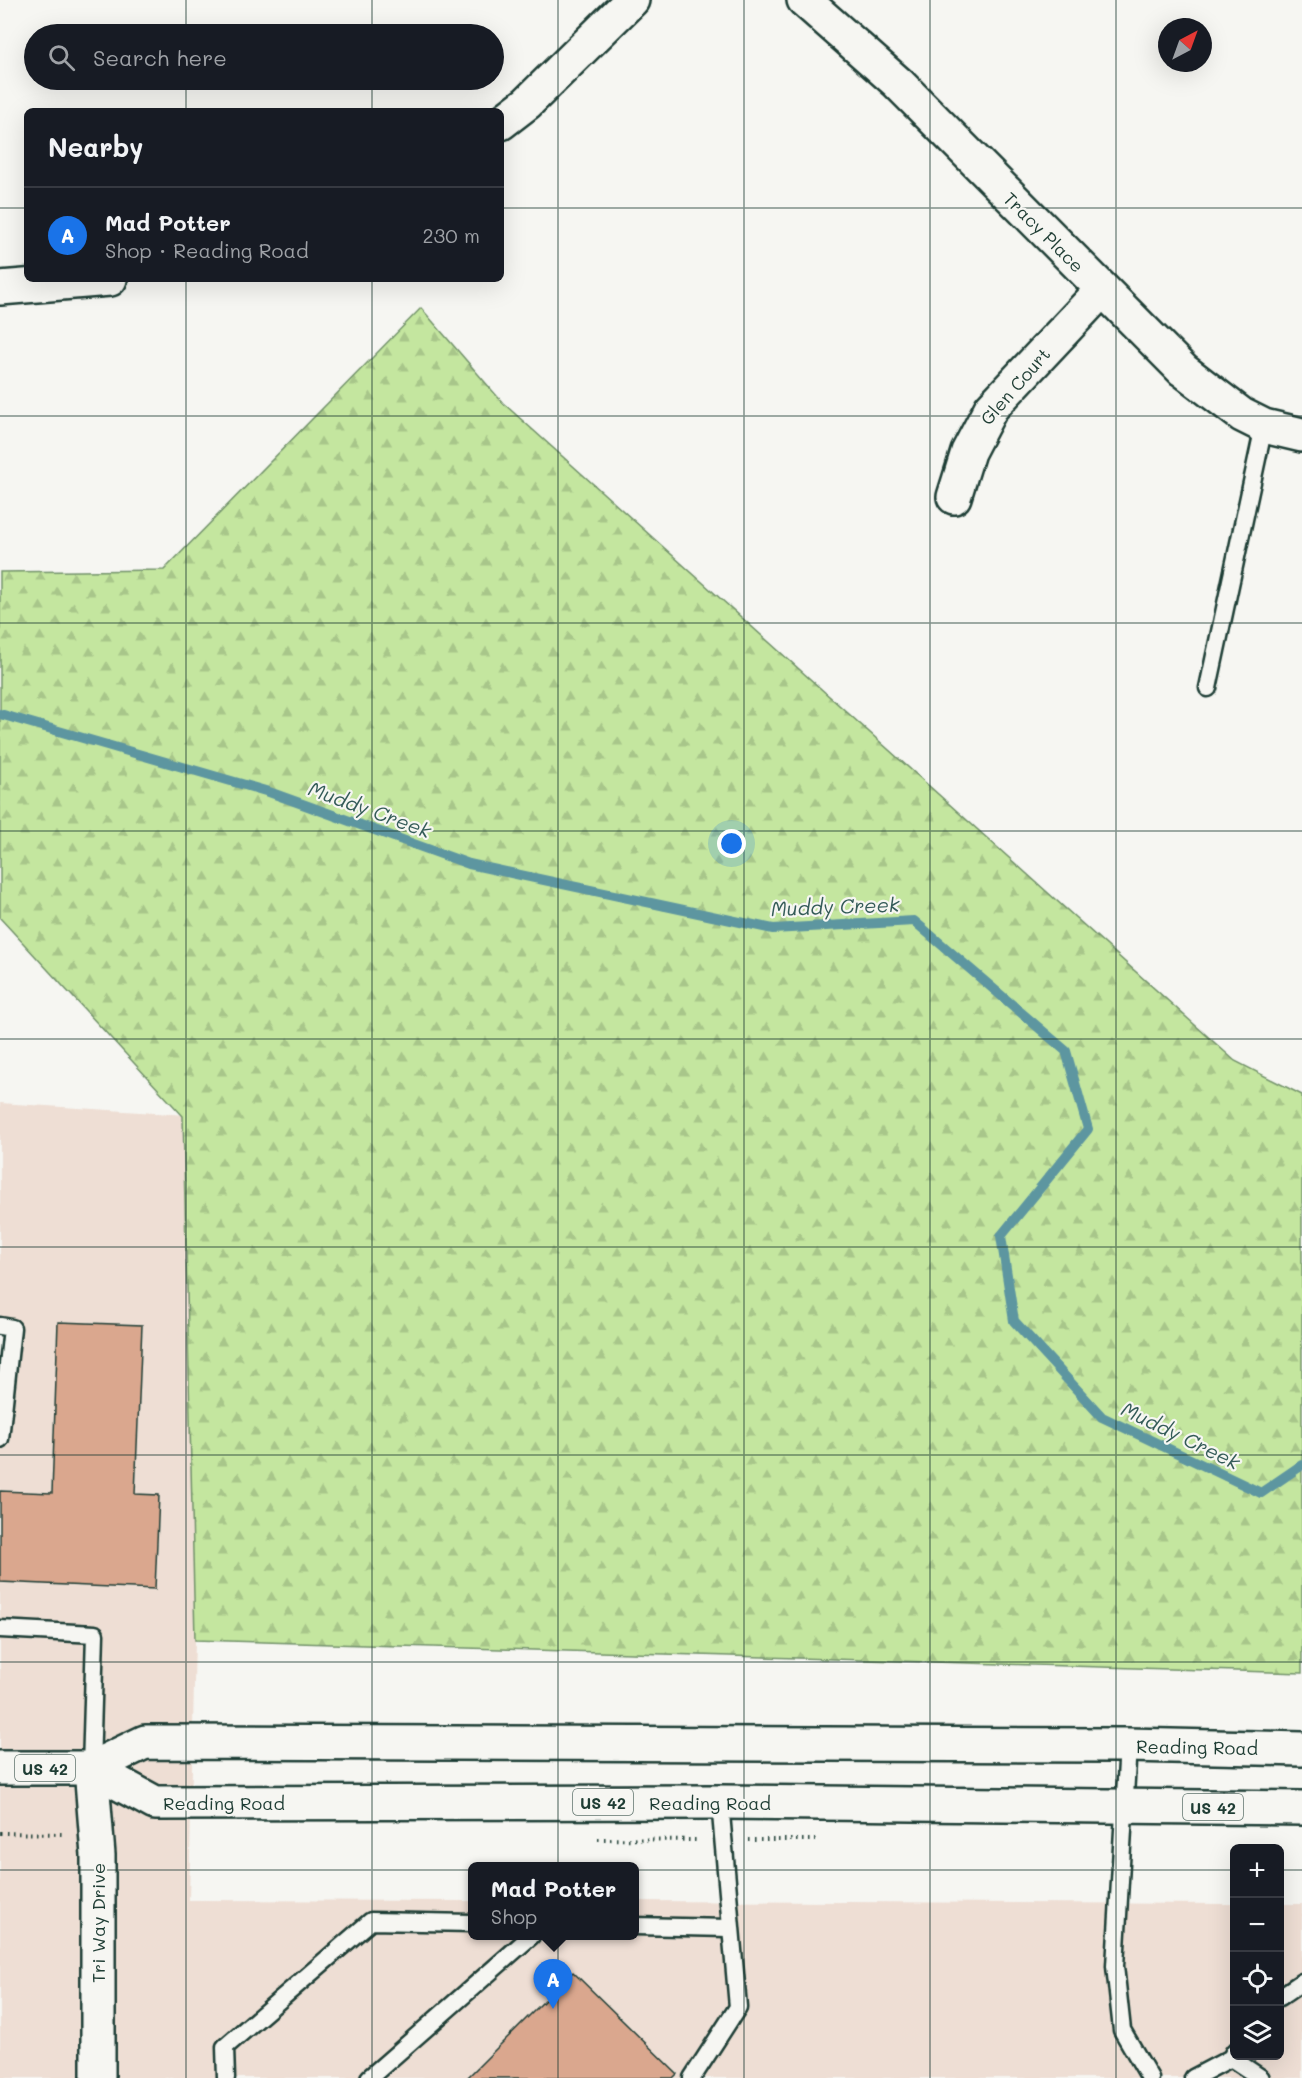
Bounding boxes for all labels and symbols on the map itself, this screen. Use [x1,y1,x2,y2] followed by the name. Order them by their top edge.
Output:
[1158,18,1212,72] north arrow
[999,187,1089,277] street label: Tracy Place
[975,342,1055,430] street label: Glen Court
[305,775,435,843] water label: Muddy Creek
[717,829,746,858] your location
[770,891,900,921] water label: Muddy Creek
[1117,1395,1245,1475] water label: Muddy Creek
[1136,1734,1258,1760] street label: Reading Road
[15,1755,75,1781] road number: US 42
[573,1789,633,1815] road number: US 42
[163,1791,285,1815] street label: Reading Road
[649,1791,771,1815] street label: Reading Road
[1183,1794,1243,1820] road number: US 42
[86,1863,110,1983] street label: Tri Way Drive
[534,1960,572,2009] pin: A

